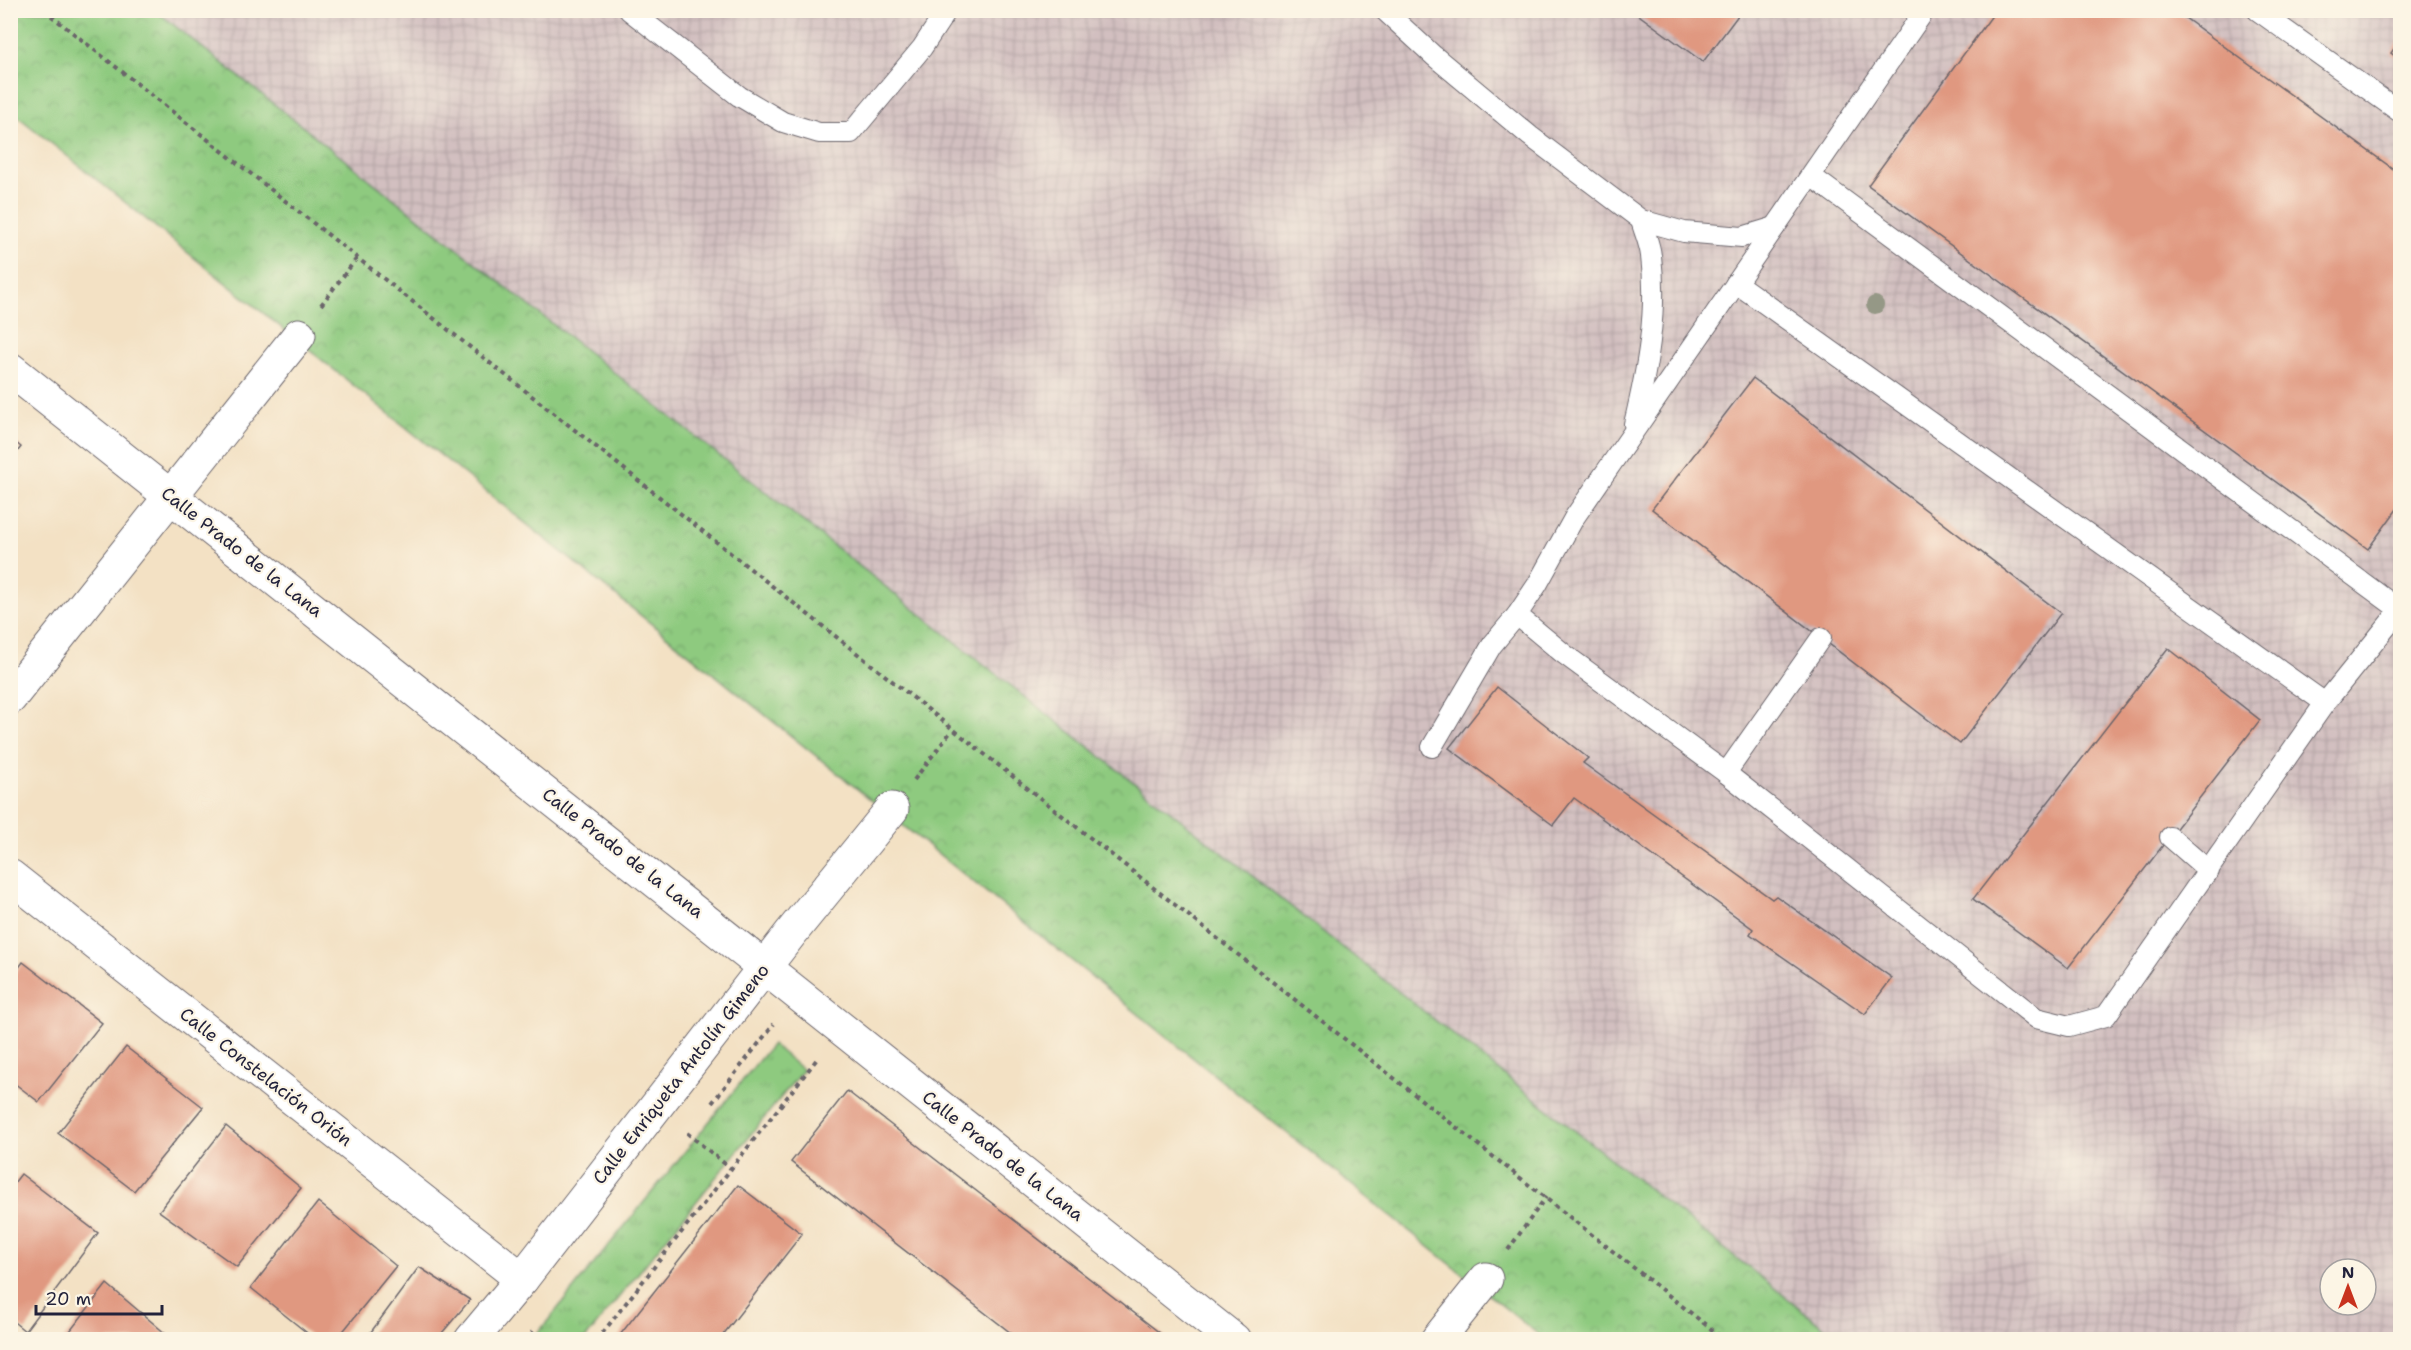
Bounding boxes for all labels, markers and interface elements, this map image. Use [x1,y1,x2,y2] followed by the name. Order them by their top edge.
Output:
[156,481,328,623] street label: Calle Prado de la Lana
[537,782,709,924] street label: Calle Prado de la Lana
[587,959,775,1189] street label: Calle Enriqueta Antolín Gimeno
[175,1002,357,1152] street label: Calle Constelación Orión
[917,1085,1089,1227] street label: Calle Prado de la Lana
[2318,1257,2378,1317] north arrow
[2342,1262,2354,1283] text: N
[36,1278,162,1316] scale bar
[45,1287,91,1311] text: 20 m

